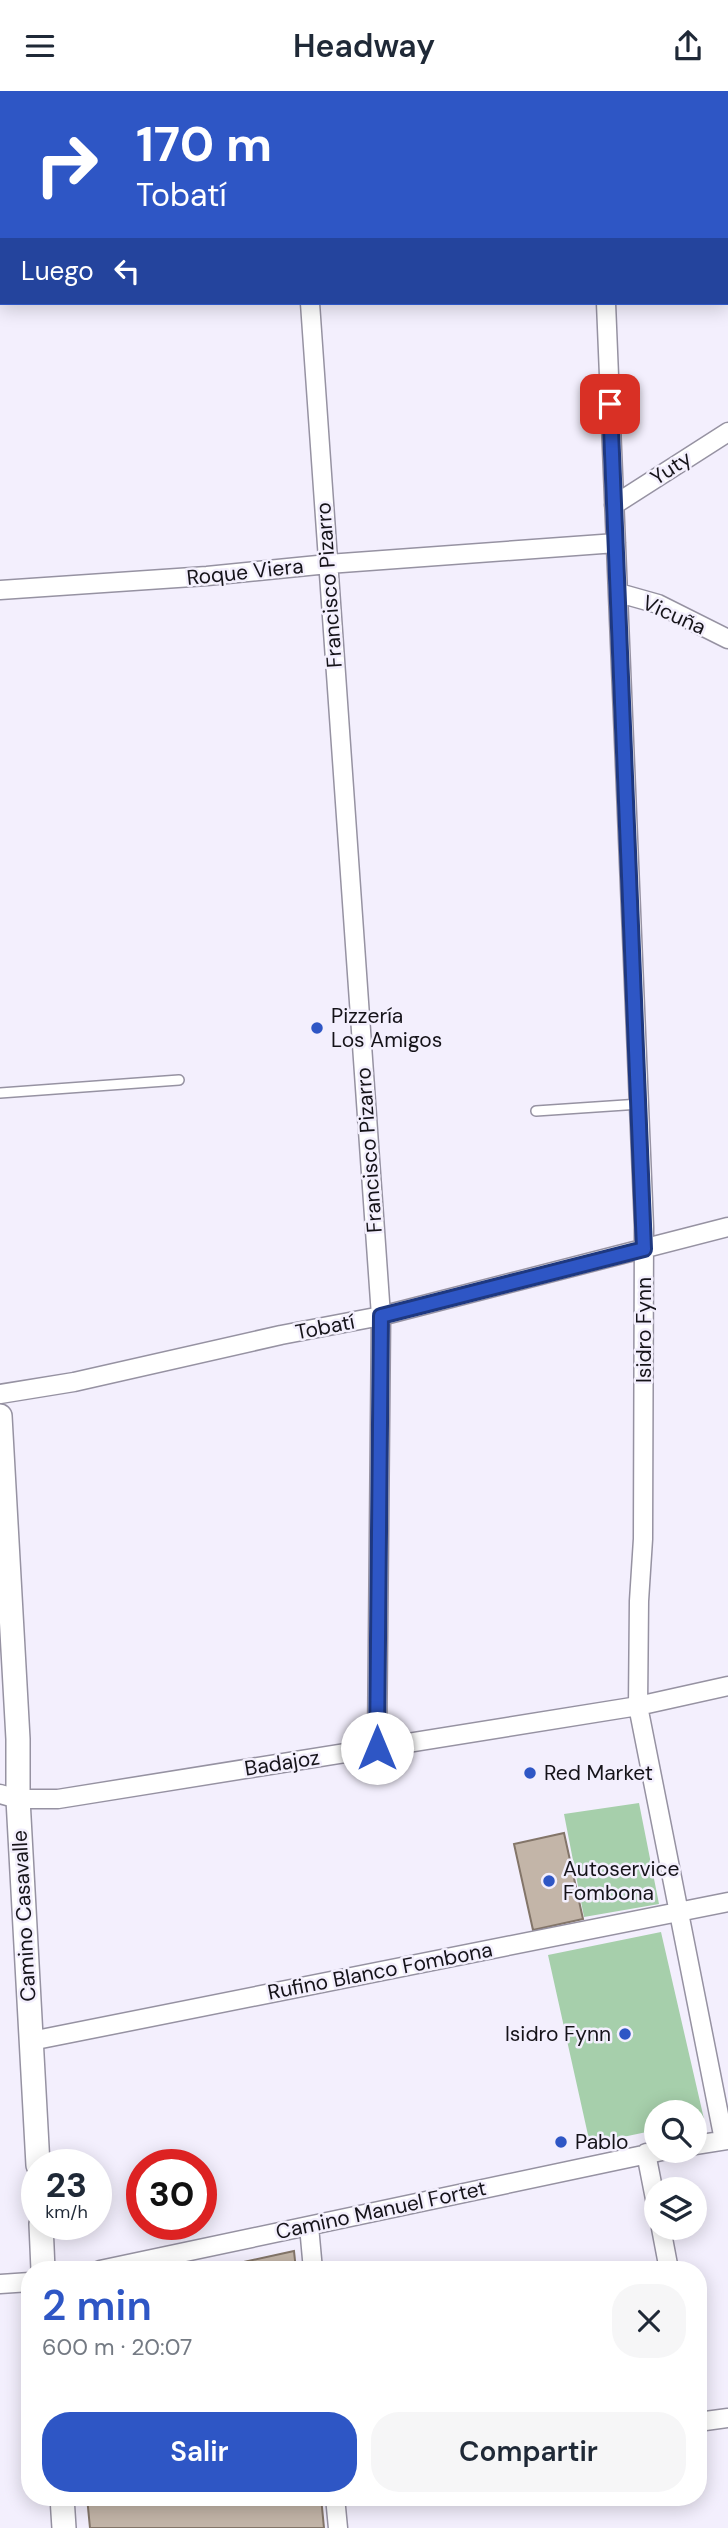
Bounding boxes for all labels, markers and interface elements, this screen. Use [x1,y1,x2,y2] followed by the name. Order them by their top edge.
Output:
[293,25,435,67] text: Headway
[21,27,59,65] icon: menu
[669,27,707,65] icon: share
[136,112,272,176] text: 170 m
[21,119,112,210] icon: right
[136,174,227,216] text: Tobatí
[108,252,146,290] icon: left
[21,254,94,288] text: Luego
[580,374,640,434] pin
[591,385,629,423] icon: arrive
[645,444,697,492] street label: Yuty
[309,501,349,669] street label: Francisco Pizarro
[185,552,305,592] street label: Roque Viera
[638,589,710,641] street label: Vicuña
[331,1002,442,1054] place label: Pizzería Los Amigos
[309,1020,325,1036] marker: Pizzería Los Amigos
[349,1066,389,1234] street label: Francisco Pizarro
[630,1277,658,1383] street label: Isidro Fynn
[293,1308,357,1346] street label: Tobatí
[340,1711,414,1785] position arrow
[242,1743,322,1783] street label: Badajoz
[544,1759,653,1787] place label: Red Market
[522,1765,538,1781] marker: Red Market
[6,1830,42,2002] street label: Camino Casavalle
[563,1855,679,1907] place label: Autoservice Fombona
[541,1873,557,1889] marker: Autoservice Fombona
[265,1935,495,2007] street label: Rufino Blanco Fombona
[505,2020,611,2048] place label: Isidro Fynn
[617,2026,633,2042] marker: Isidro Fynn
[644,2100,707,2240] map controls
[644,2100,707,2163] button: search
[575,2128,628,2156] place label: Pablo
[553,2134,569,2150] marker: Pablo
[126,2149,217,2240] speed limit sign: 30
[46,2162,87,2208] text: 23
[273,2174,489,2246] street label: Camino Manuel Fortet
[644,2177,707,2240] button: layers
[45,2200,88,2224] text: km/h
[42,2278,152,2333] text: 2 min
[612,2284,686,2358] button: close
[42,2332,192,2362] text: 600 m · 20:07
[42,2412,357,2492] button: Salir
[371,2412,686,2492] button: Compartir

